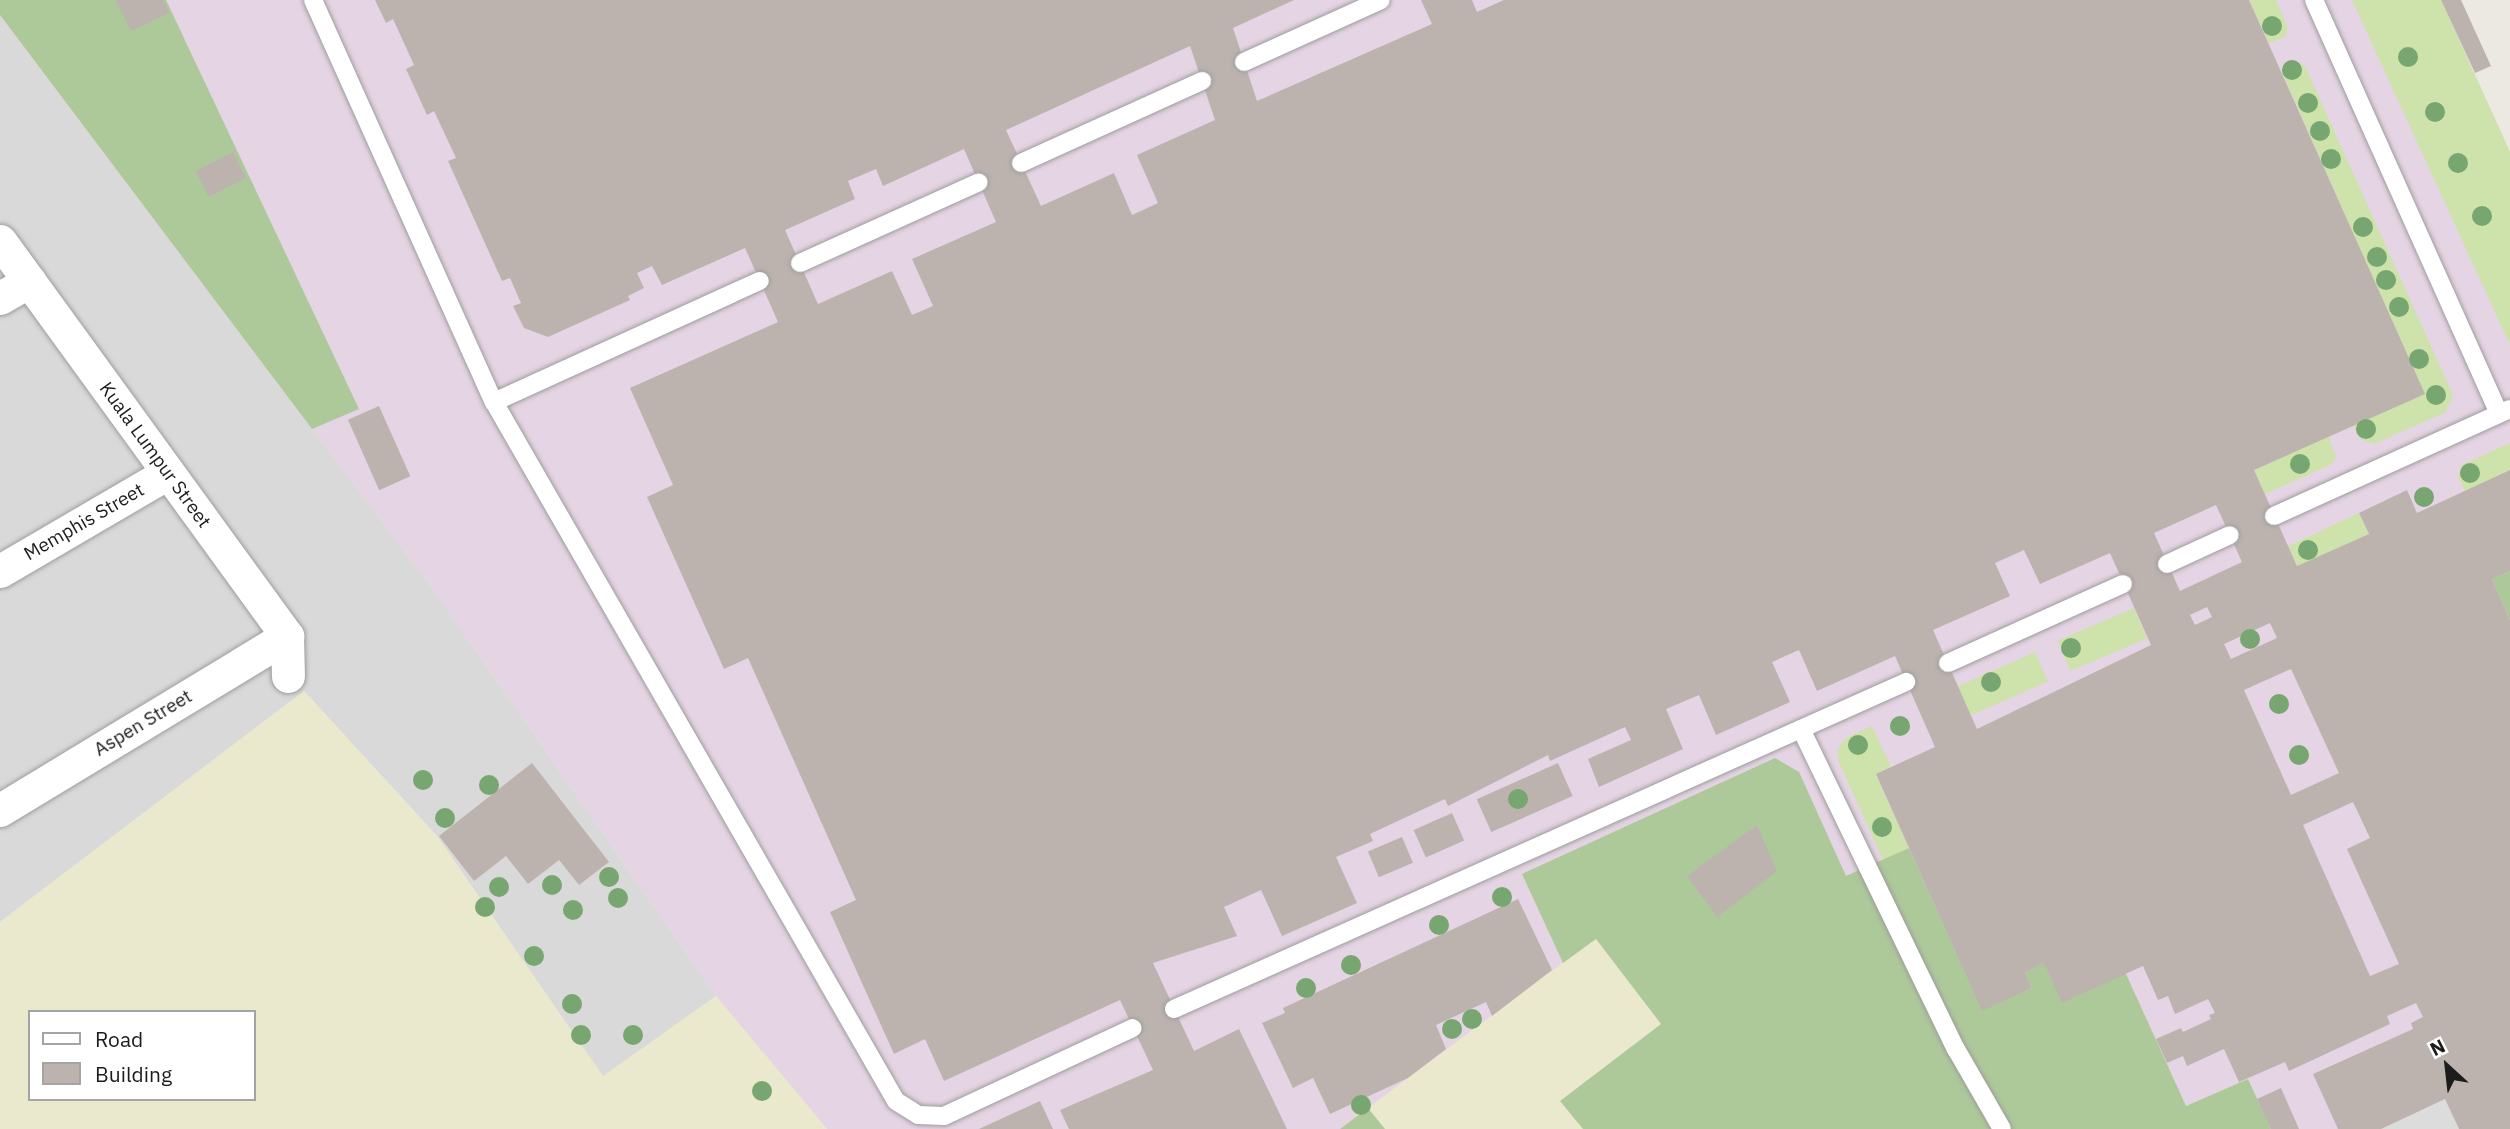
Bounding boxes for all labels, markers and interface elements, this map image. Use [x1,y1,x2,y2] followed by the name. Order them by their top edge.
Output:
[94,378,216,532] street label: Kuala Lumpur Street
[20,478,148,566] street label: Memphis Street
[90,685,196,761] street label: Aspen Street
[28,1010,256,1101] legend
[95,1025,143,1053] text: Road
[2412,1031,2482,1101] north arrow
[2426,1033,2449,1061] text: N
[95,1060,172,1088] text: Building

